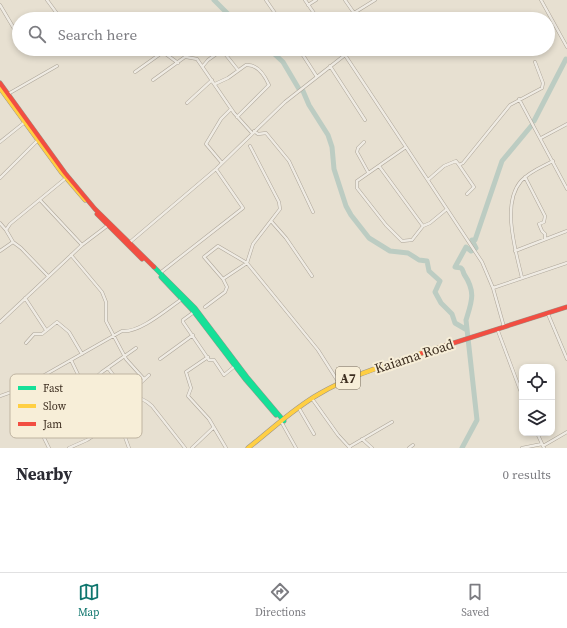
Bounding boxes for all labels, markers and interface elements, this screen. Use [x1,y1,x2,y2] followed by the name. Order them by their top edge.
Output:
[12,12,555,56] search box
[26,23,48,45] icon: search
[58,24,137,45] text: Search here
[372,334,456,378] street label: Kaiama Road
[519,364,555,436] map controls
[519,364,555,400] button: locate
[336,367,360,389] road number: A7
[10,374,142,438] legend
[43,381,63,396] text: Fast
[43,399,67,414] text: Slow
[519,400,555,436] button: layers
[42,417,62,432] text: Jam
[16,462,72,486] text: Nearby
[503,466,551,483] text: 0 results
[78,581,100,620] tab: Map
[255,581,306,620] tab: Directions
[461,581,489,620] tab: Saved

